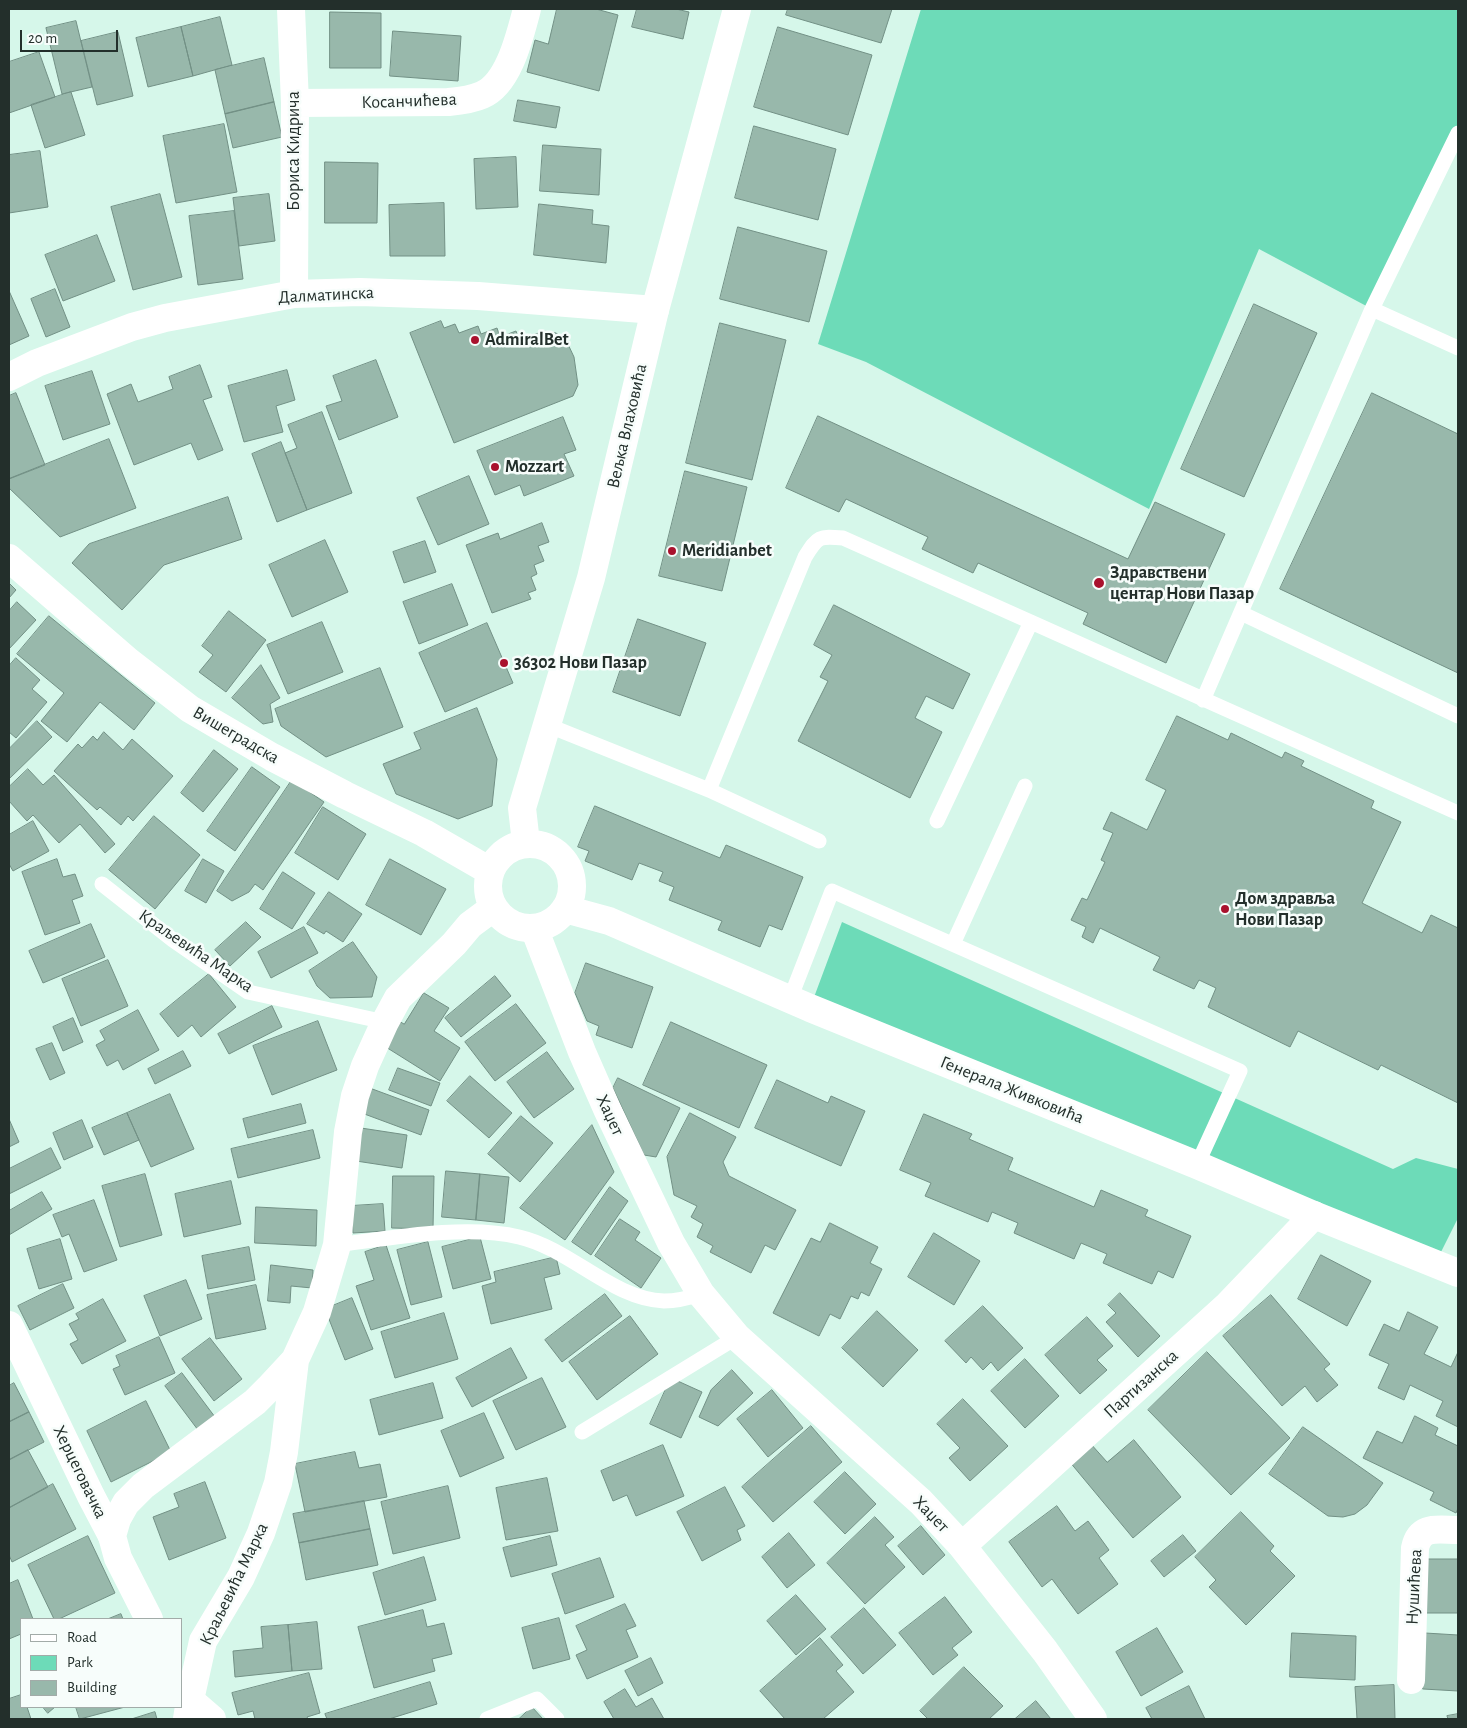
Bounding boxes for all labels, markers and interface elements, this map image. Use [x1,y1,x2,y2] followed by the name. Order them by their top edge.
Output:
[22,20,120,52] scale bar
[28,31,57,46] text: 20 m
[361,89,457,113] street label: Косанчићева
[283,91,305,211] street label: Бориса Кидрича
[278,282,374,308] street label: Далматинска
[485,329,569,351] place label: AdmiralBet
[469,334,481,346] marker: AdmiralBet
[602,362,652,490] street label: Вељка Влаховића
[505,456,564,478] place label: Mozzart
[489,461,501,473] marker: Mozzart
[682,540,772,562] place label: Meridianbet
[666,545,678,557] marker: Meridianbet
[1110,562,1254,604] place label: Здравствени центар Нови Пазар
[1092,576,1106,590] marker: Здравствени центар Нови Пазар
[514,652,647,674] place label: 36302 Нови Пазар
[498,657,510,669] marker: 36302 Нови Пазар
[189,702,283,768] street label: Вишеградска
[1235,888,1335,931] place label: Дом здравља Нови Пазар
[1219,903,1231,915] marker: Дом здравља Нови Пазар
[135,905,257,997] street label: Краљевића Марка
[937,1051,1087,1129] street label: Генерала Живковића
[591,1091,629,1139] street label: Хаџет
[1099,1345,1183,1423] street label: Партизанска
[48,1422,112,1522] street label: Херцеговачка
[908,1491,954,1537] street label: Хаџет
[195,1519,273,1649] street label: Краљевића Марка
[1401,1548,1427,1626] street label: Нушићева
[20,1618,182,1708] legend
[67,1630,97,1645] text: Road
[67,1655,93,1670] text: Park
[67,1680,117,1695] text: Building

